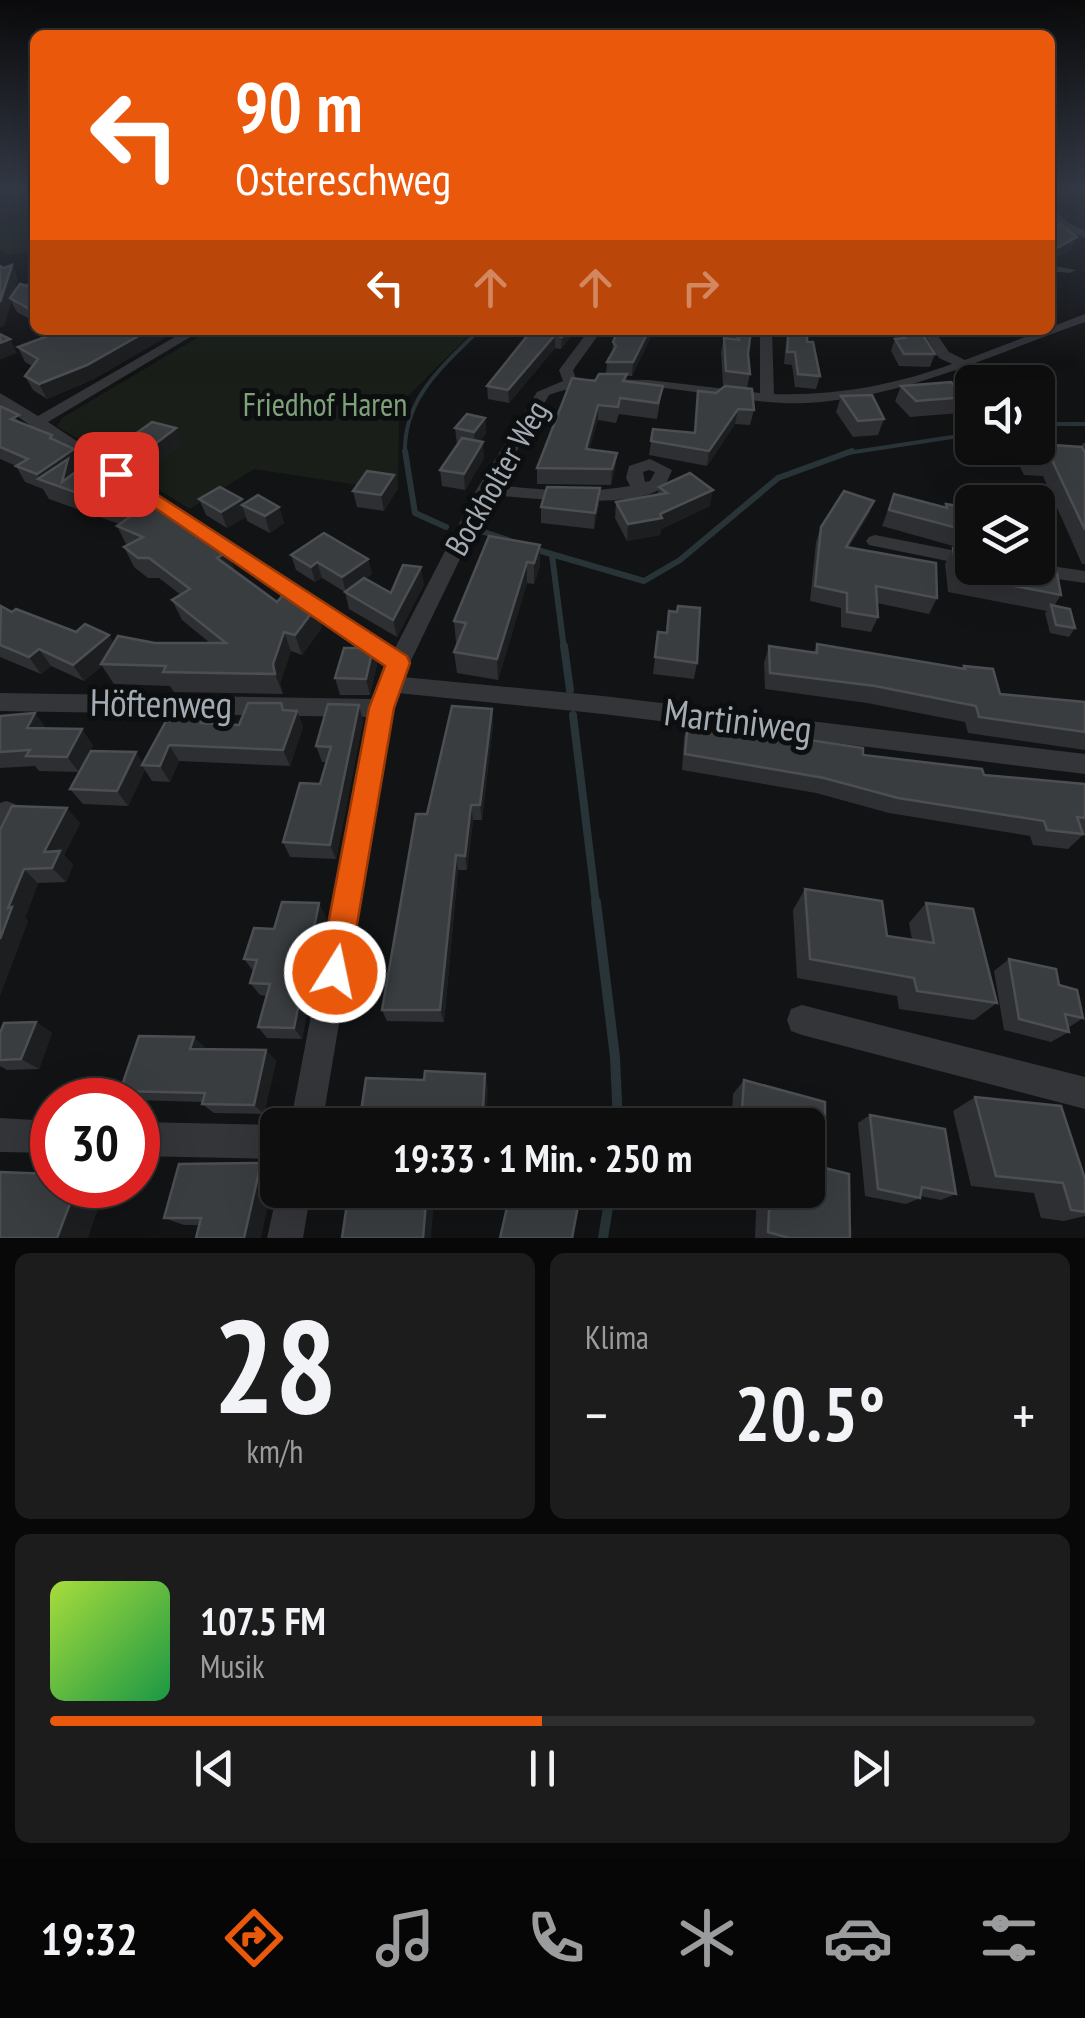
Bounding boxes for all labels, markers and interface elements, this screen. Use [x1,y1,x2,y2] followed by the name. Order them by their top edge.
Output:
[235,61,363,151] text: 90 m
[70,70,200,200] icon: left
[235,149,451,207] text: Ostereschweg
[358,260,413,315] icon: left
[463,260,518,315] icon: ahead
[568,260,623,315] icon: ahead
[673,260,728,315] icon: right
[955,365,1055,585] map controls
[955,365,1055,465] button: sound
[243,383,407,425] park label: Friedhof Haren
[435,393,557,562] street label: Bockholter Weg
[74,432,159,517] pin
[89,447,144,502] icon: arrive
[955,485,1055,585] button: layers
[90,677,233,728] street label: Höftenweg
[662,686,815,753] street label: Martiniweg
[283,920,387,1024] position arrow
[30,1078,160,1208] speed limit sign: 30
[393,1133,692,1182] text: 19:33 · 1 Min. · 250 m
[213,1281,337,1449] text: 28
[585,1316,649,1358] text: Klima
[735,1365,885,1462] text: 20.5°
[585,1379,608,1450] text: −
[1012,1379,1035,1450] text: +
[247,1430,303,1472] text: km/h
[200,1596,326,1645] text: 107.5 FM
[200,1645,264,1687] text: Musik
[187,1741,242,1796] icon: previous
[515,1741,570,1796] icon: pause
[843,1741,898,1796] icon: next
[219,1903,289,1973] icon: directions
[370,1903,440,1973] icon: music
[521,1903,591,1973] icon: phone
[672,1903,742,1973] icon: climate
[823,1903,893,1973] icon: car
[974,1903,1044,1973] icon: filters
[41,1909,138,1967] text: 19:32

